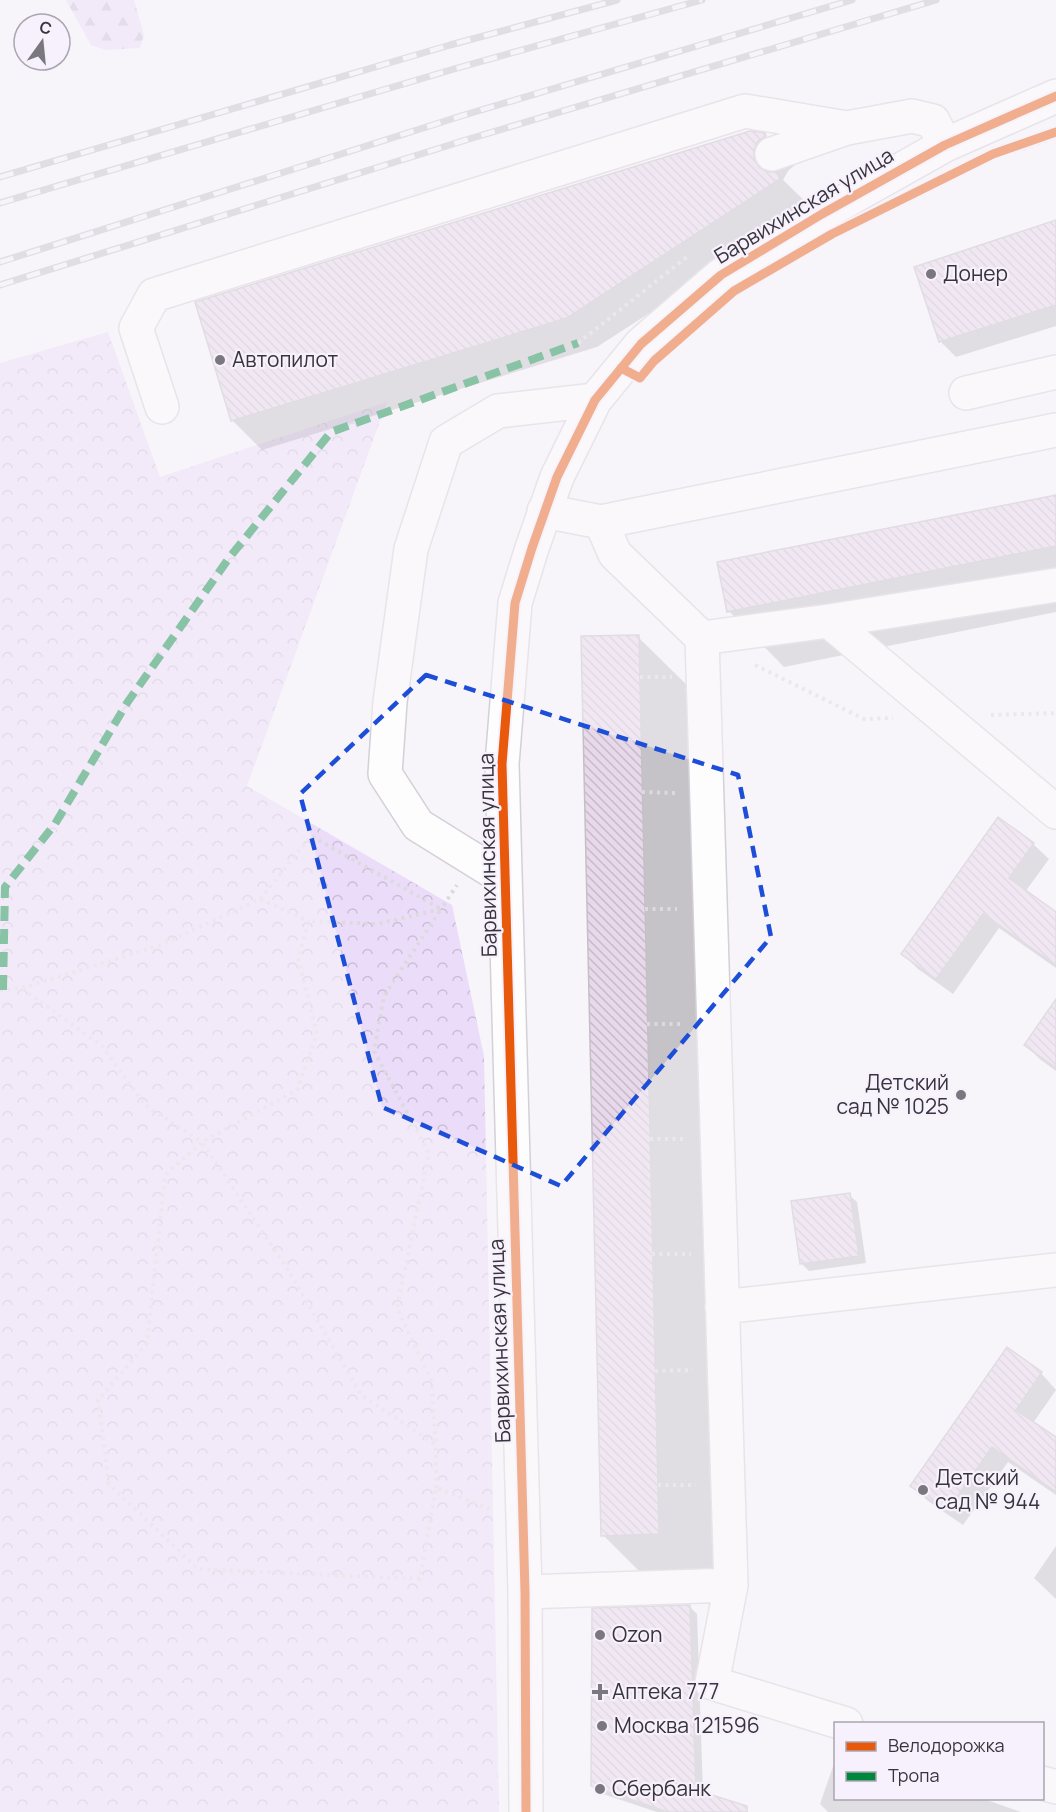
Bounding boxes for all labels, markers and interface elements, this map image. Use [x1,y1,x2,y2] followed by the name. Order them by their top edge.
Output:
[12,12,72,72] north arrow
[37,15,55,40] text: С
[709,141,898,270] street label: Барвихинская улица
[943,259,1008,287] place label: Донер
[924,267,938,281] marker: Донер
[232,345,339,373] place label: Автопилот
[213,353,227,367] marker: Автопилот
[471,753,503,957] street label: Барвихинская улица
[836,1068,949,1120] place label: Детский сад № 1025
[954,1088,968,1102] marker: Детский сад № 1025
[481,1238,517,1444] street label: Барвихинская улица
[935,1463,1040,1515] place label: Детский сад № 944
[916,1483,930,1497] marker: Детский сад № 944
[612,1620,662,1648] place label: Ozon
[593,1628,607,1642] marker: Ozon
[612,1677,719,1705] place label: Аптека 777
[593,1685,607,1699] marker: Аптека 777
[614,1711,760,1739] place label: Москва 121596
[595,1719,609,1733] marker: Москва 121596
[834,1722,1044,1800] legend
[888,1733,1005,1757] text: Велодорожка
[888,1763,939,1787] text: Тропа
[612,1774,711,1802] place label: Сбербанк
[593,1782,607,1796] marker: Сбербанк

